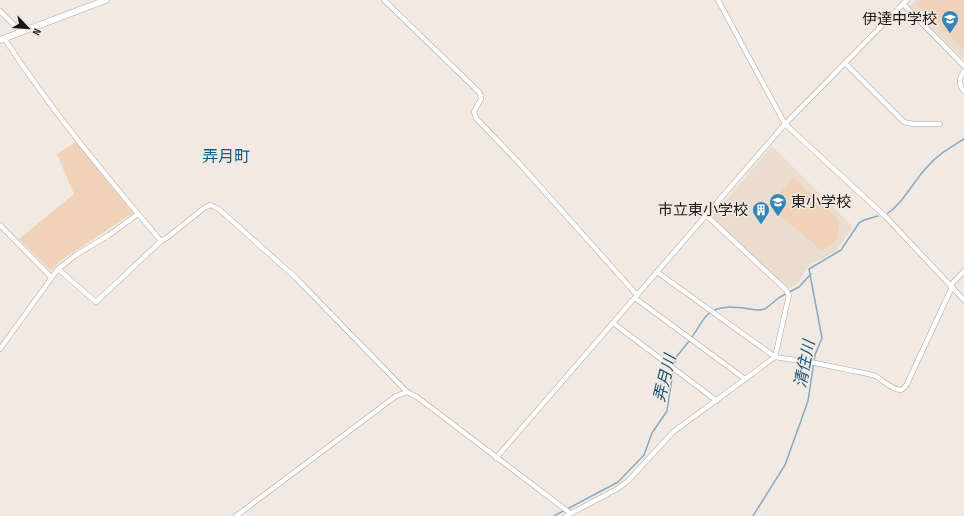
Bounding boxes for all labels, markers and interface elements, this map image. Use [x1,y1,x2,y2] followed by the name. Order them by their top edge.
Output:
[8,8,48,48] north arrow
[940,9,960,34] school or university icon: 伊達中学校
[862,10,937,29] place label: 伊達中学校
[29,27,44,38] text: N
[202,148,250,167] district label: 弄月町
[768,192,788,217] school or university icon: 東小学校
[791,193,851,212] place label: 東小学校
[751,200,771,225] building icon: 市立東小学校
[658,201,748,220] place label: 市立東小学校
[792,337,820,390] water label: 清住川
[650,351,681,404] water label: 弄月川

